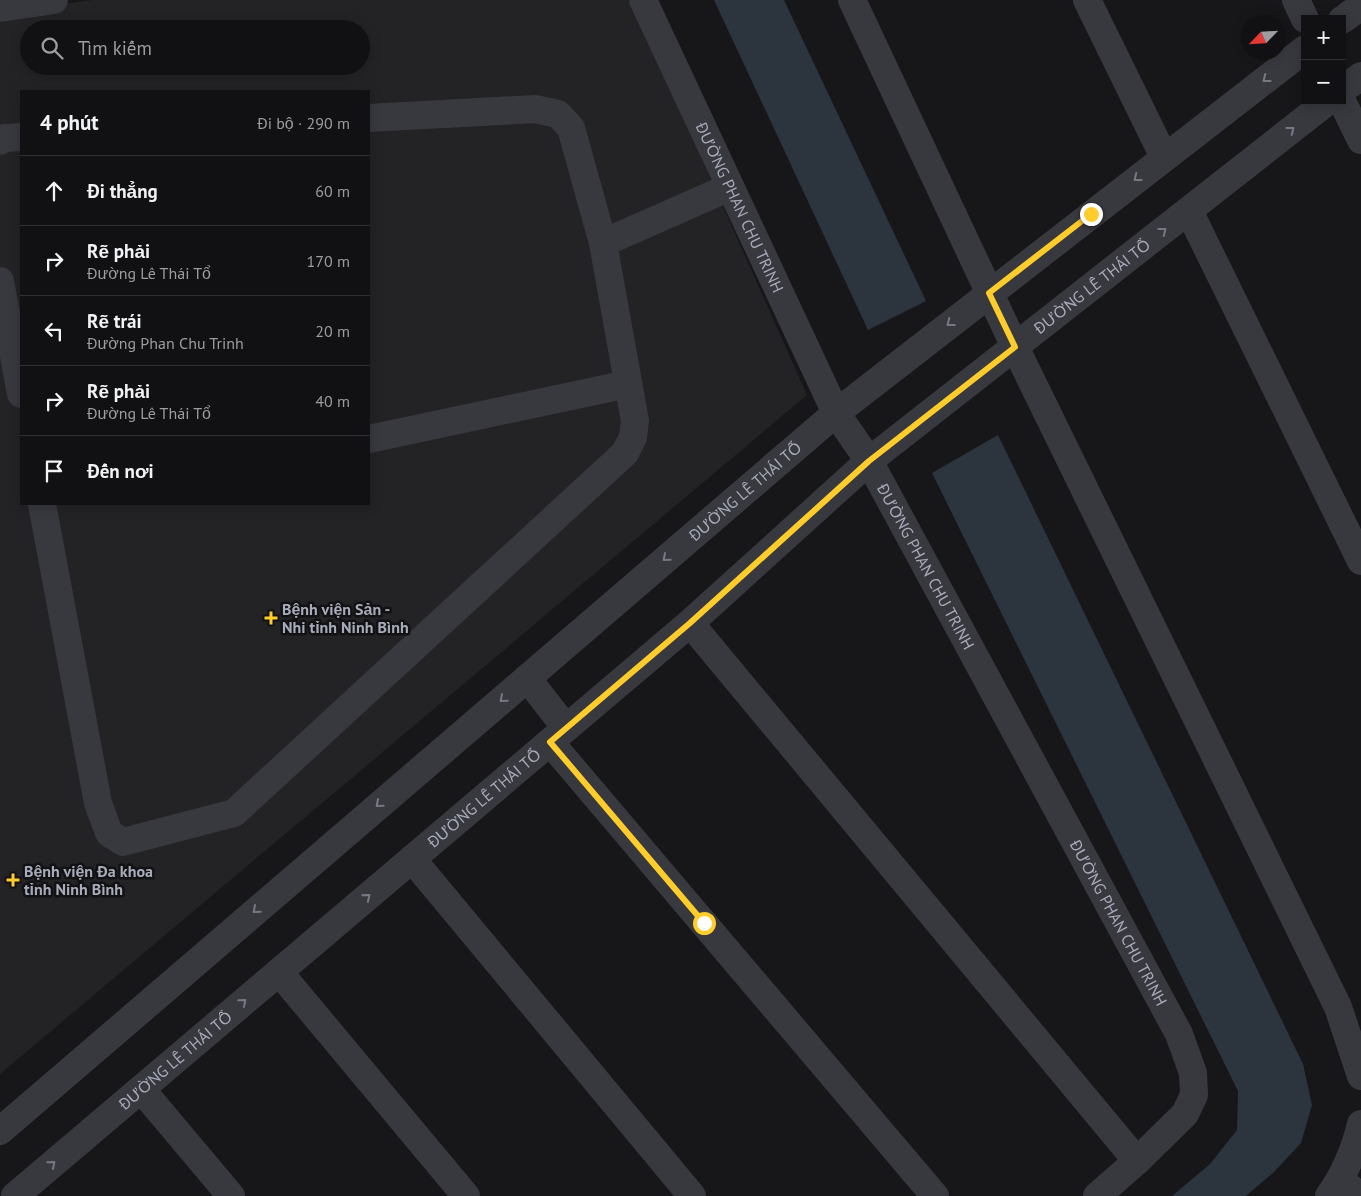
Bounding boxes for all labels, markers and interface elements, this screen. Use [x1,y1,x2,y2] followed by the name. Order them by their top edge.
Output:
[1241,15,1286,60] north arrow
[1301,15,1346,105] map controls
[1301,15,1346,60] button: +
[20,20,370,75] search box
[38,34,66,62] icon: search
[78,36,152,60] text: Tìm kiếm
[1301,60,1346,105] button: −
[1263,73,1272,81] one-way arrow
[40,109,99,136] text: 4 phút
[257,113,350,133] text: Đi bộ · 290 m
[691,118,788,296] street label: ĐƯỜNG PHAN CHU TRINH
[1285,128,1294,136] one-way arrow
[1134,172,1143,181] one-way arrow
[40,177,68,205] icon: ahead
[87,179,158,203] text: Đi thẳng
[315,181,350,201] text: 60 m
[1080,203,1103,226] route end
[1158,227,1167,236] one-way arrow
[1029,234,1154,339] street label: ĐƯỜNG LÊ THÁI TỔ
[87,239,150,263] text: Rẽ phải
[40,247,68,275] icon: right
[307,251,350,271] text: 170 m
[87,263,211,283] text: Đường Lê Thái Tổ
[87,309,142,333] text: Rẽ trái
[40,317,68,345] icon: left
[947,317,956,325] one-way arrow
[315,321,350,341] text: 20 m
[87,333,244,353] text: Đường Phan Chu Trinh
[87,379,150,403] text: Rẽ phải
[40,387,68,415] icon: right
[315,391,350,411] text: 40 m
[87,403,211,423] text: Đường Lê Thái Tổ
[684,437,805,546] street label: ĐƯỜNG LÊ THÁI TỔ
[40,457,68,485] icon: arrive
[87,459,154,483] text: Đến nơi
[873,479,979,653] street label: ĐƯỜNG PHAN CHU TRINH
[662,553,671,562] one-way arrow
[282,599,409,637] place label: Bệnh viện Sản - Nhi tỉnh Ninh Bình
[264,611,278,625] marker: Bệnh viện Sản - Nhi tỉnh Ninh Bình
[499,693,508,702] one-way arrow
[422,744,545,852] street label: ĐƯỜNG LÊ THÁI TỔ
[376,799,385,808] one-way arrow
[1065,835,1172,1009] street label: ĐƯỜNG PHAN CHU TRINH
[24,861,153,899] place label: Bệnh viện Đa khoa tỉnh Ninh Bình
[6,873,20,887] marker: Bệnh viện Đa khoa tỉnh Ninh Bình
[361,894,370,903] one-way arrow
[253,905,262,914] one-way arrow
[693,912,716,935] route start
[237,999,246,1008] one-way arrow
[114,1006,236,1114] street label: ĐƯỜNG LÊ THÁI TỔ
[46,1162,55,1170] one-way arrow

